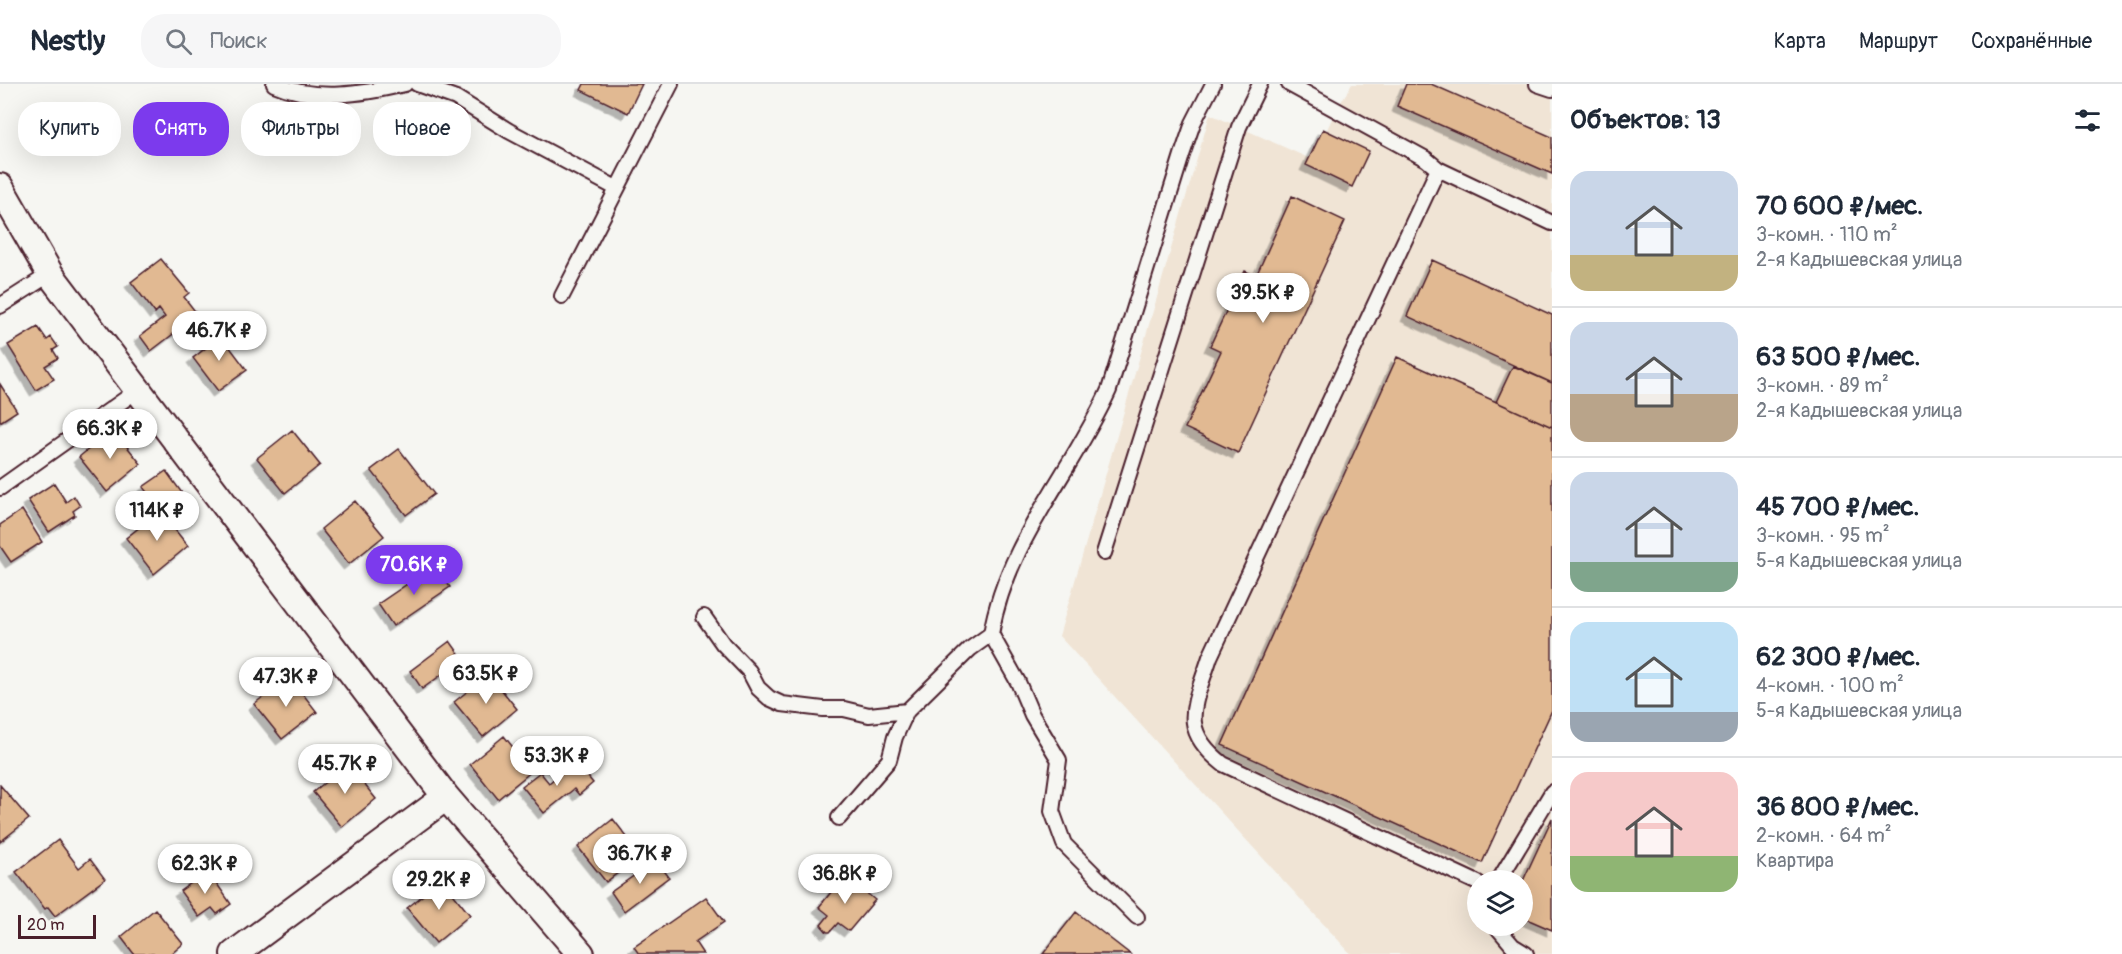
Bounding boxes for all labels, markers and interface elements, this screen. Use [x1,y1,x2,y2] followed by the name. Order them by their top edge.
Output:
[141,14,561,68] search box
[30,24,105,59] text: Nestly
[162,25,195,58] icon: search
[210,27,268,55] text: Поиск
[1774,28,1826,55] text: Карта
[1859,28,1938,55] text: Маршрут
[1971,28,2092,55] text: Сохранённые
[18,102,121,156] chip: Купить
[133,102,229,156] chip: Снять
[241,102,361,156] chip: Фильтры
[373,102,471,156] chip: Новое
[1570,104,1721,136] text: Объектов: 13
[2071,104,2104,137] icon: filters
[1756,190,1923,222] text: 70 600 ₽/мес.
[1618,195,1690,267] icon: home
[1756,222,1898,247] text: 3-комн. · 110 m²
[1756,247,1962,272] text: 2-я Кадышевская улица
[1208,273,1318,324] pin: 39.5K ₽
[1230,280,1296,305] text: 39.5K ₽
[164,311,274,362] pin: 46.7K ₽
[186,318,252,343] text: 46.7K ₽
[1756,341,1920,373] text: 63 500 ₽/мес.
[1618,346,1690,418] icon: home
[1756,373,1889,398] text: 3-комн. · 89 m²
[1756,398,1962,423] text: 2-я Кадышевская улица
[55,409,165,460] pin: 66.3K ₽
[76,416,144,441] text: 66.3K ₽
[108,491,206,542] pin: 114K ₽
[1756,491,1920,523] text: 45 700 ₽/мес.
[1618,496,1690,568] icon: home
[129,498,185,523] text: 114K ₽
[1756,523,1890,548] text: 3-комн. · 95 m²
[359,545,469,596] pin: 70.6K ₽
[1756,548,1962,573] text: 5-я Кадышевская улица
[380,552,448,577] text: 70.6K ₽
[1756,641,1921,673] text: 62 300 ₽/мес.
[1618,646,1690,718] icon: home
[431,654,541,705] pin: 63.5K ₽
[231,657,341,708] pin: 47.3K ₽
[453,661,519,686] text: 63.5K ₽
[253,664,319,689] text: 47.3K ₽
[1756,673,1904,698] text: 4-комн. · 100 m²
[1756,698,1962,723] text: 5-я Кадышевская улица
[502,736,612,787] pin: 53.3K ₽
[524,743,590,768] text: 53.3K ₽
[290,744,400,795] pin: 45.7K ₽
[312,751,378,776] text: 45.7K ₽
[1756,791,1919,823] text: 36 800 ₽/мес.
[1618,796,1690,868] icon: home
[1756,823,1892,848] text: 2-комн. · 64 m²
[585,834,695,885] pin: 36.7K ₽
[607,841,673,866] text: 36.7K ₽
[150,844,260,895] pin: 62.3K ₽
[1756,848,1834,873] text: Квартира
[172,851,238,876] text: 62.3K ₽
[790,854,900,905] pin: 36.8K ₽
[384,860,494,911] pin: 29.2K ₽
[812,861,878,886] text: 36.8K ₽
[406,867,472,892] text: 29.2K ₽
[1467,870,1533,936] map controls
[1467,870,1533,936] button: layers
[18,912,96,940] scale bar
[27,915,65,935] text: 20 m

